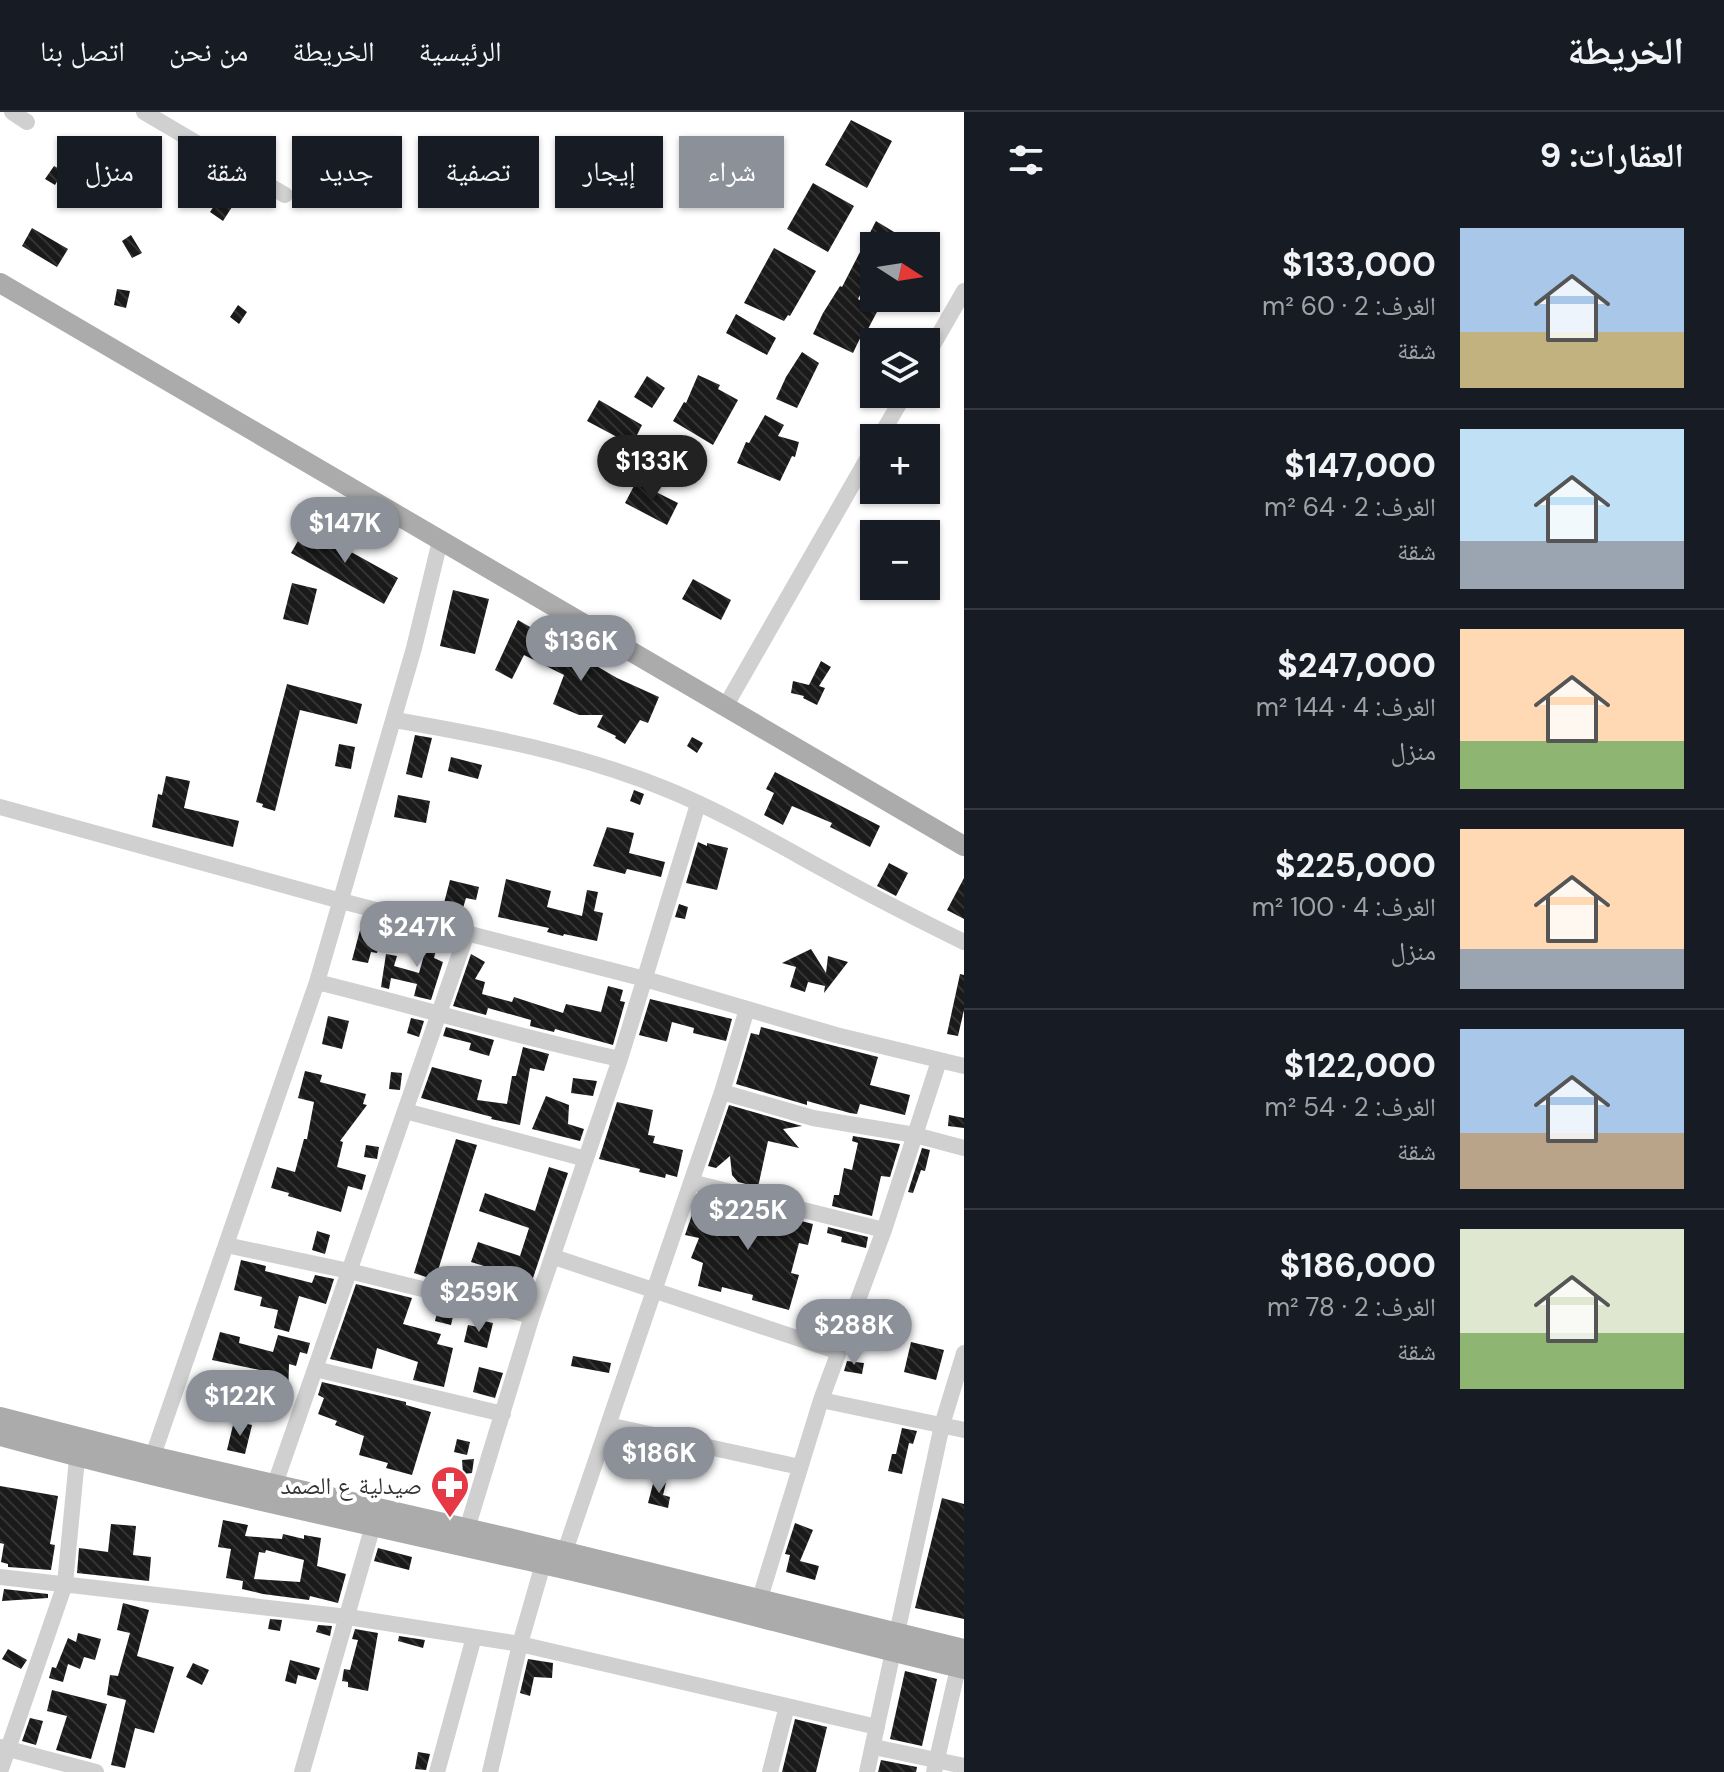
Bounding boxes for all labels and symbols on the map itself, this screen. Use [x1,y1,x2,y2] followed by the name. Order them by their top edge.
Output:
[860,232,940,312] north arrow
[596,435,708,503] pin: $133K
[289,497,401,565] pin: $147K
[525,615,637,683] pin: $136K
[361,901,473,969] pin: $247K
[692,1184,804,1252] pin: $225K
[423,1266,535,1334] pin: $259K
[798,1299,910,1367] pin: $288K
[184,1370,296,1438] pin: $122K
[603,1427,715,1495] pin: $186K
[429,1464,471,1519] pharmacy icon: صيدلية ع الصمد
[281,1470,422,1501] place label: صيدلية ع الصمد

